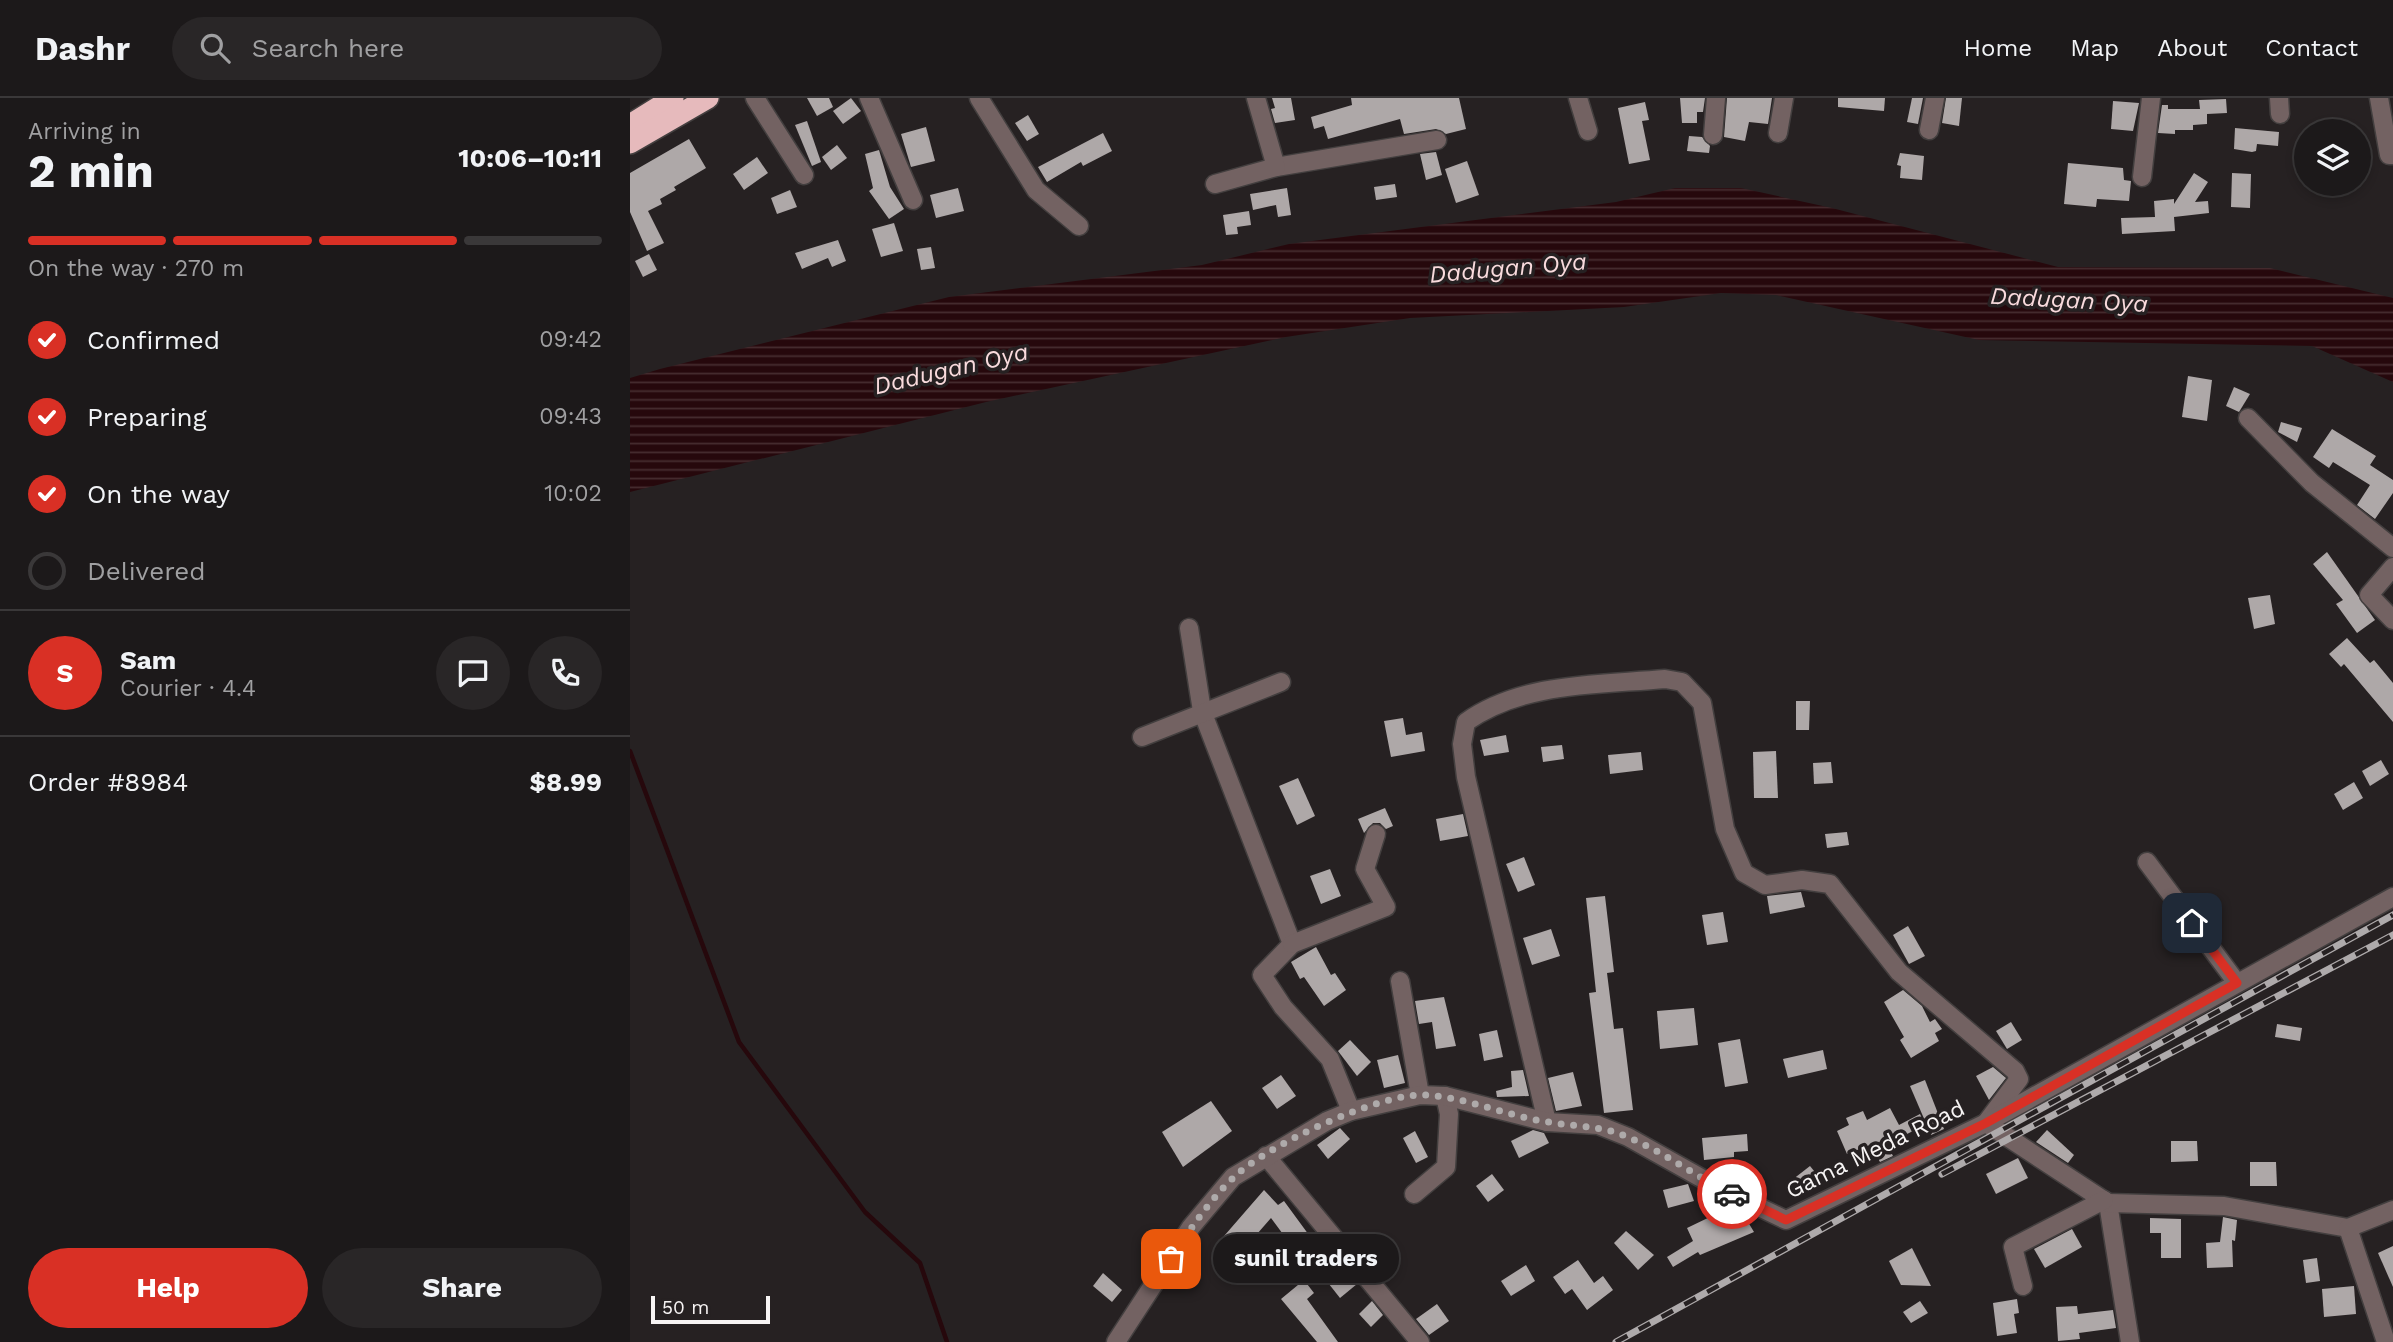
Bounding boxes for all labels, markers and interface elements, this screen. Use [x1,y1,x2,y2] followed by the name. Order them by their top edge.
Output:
[172,17,662,80] search box
[35,29,130,68] text: Dashr
[196,29,234,67] icon: search
[252,33,404,63] text: Search here
[1964,34,2032,62] text: Home
[2070,34,2119,62] text: Map
[2157,34,2227,62] text: About
[2265,34,2358,62] text: Contact
[28,118,141,145] text: Arriving in
[2294,119,2371,196] map controls
[2294,119,2371,196] button: layers
[458,143,602,173] text: 10:06–10:11
[28,144,154,198] text: 2 min
[1428,247,1588,289] water label: Dadugan Oya
[28,255,244,282] text: On the way · 270 m
[1989,282,2149,318] water label: Dadugan Oya
[28,321,66,359] icon: check
[87,325,220,355] text: Confirmed
[539,326,602,353] text: 09:42
[871,338,1031,400] water label: Dadugan Oya
[28,398,66,436] icon: check
[87,402,207,432] text: Preparing
[539,403,602,430] text: 09:43
[28,475,66,513] icon: check
[87,479,230,509] text: On the way
[544,480,602,507] text: 10:02
[87,556,206,586] text: Delivered
[436,636,510,710] button: chat
[528,636,602,710] button: phone
[120,645,176,675] text: Sam
[57,658,73,688] text: S
[120,675,256,702] text: Courier · 4.4
[28,767,188,797] text: Order #8984
[529,767,602,797] text: $8.99
[2162,893,2222,953] pin
[2173,904,2211,942] icon: home
[1781,1094,1969,1204] street label: Gama Meda Road
[1697,1159,1767,1229] courier
[1713,1175,1751,1213] icon: car
[1141,1229,1201,1289] pin
[1213,1234,1398,1284] callout: sunil traders
[1152,1240,1190,1278] icon: bag
[1234,1245,1378,1272] text: sunil traders
[28,1248,308,1328] button: Help
[322,1248,602,1328] button: Share
[651,1293,770,1325] scale bar
[662,1296,709,1319] text: 50 m

